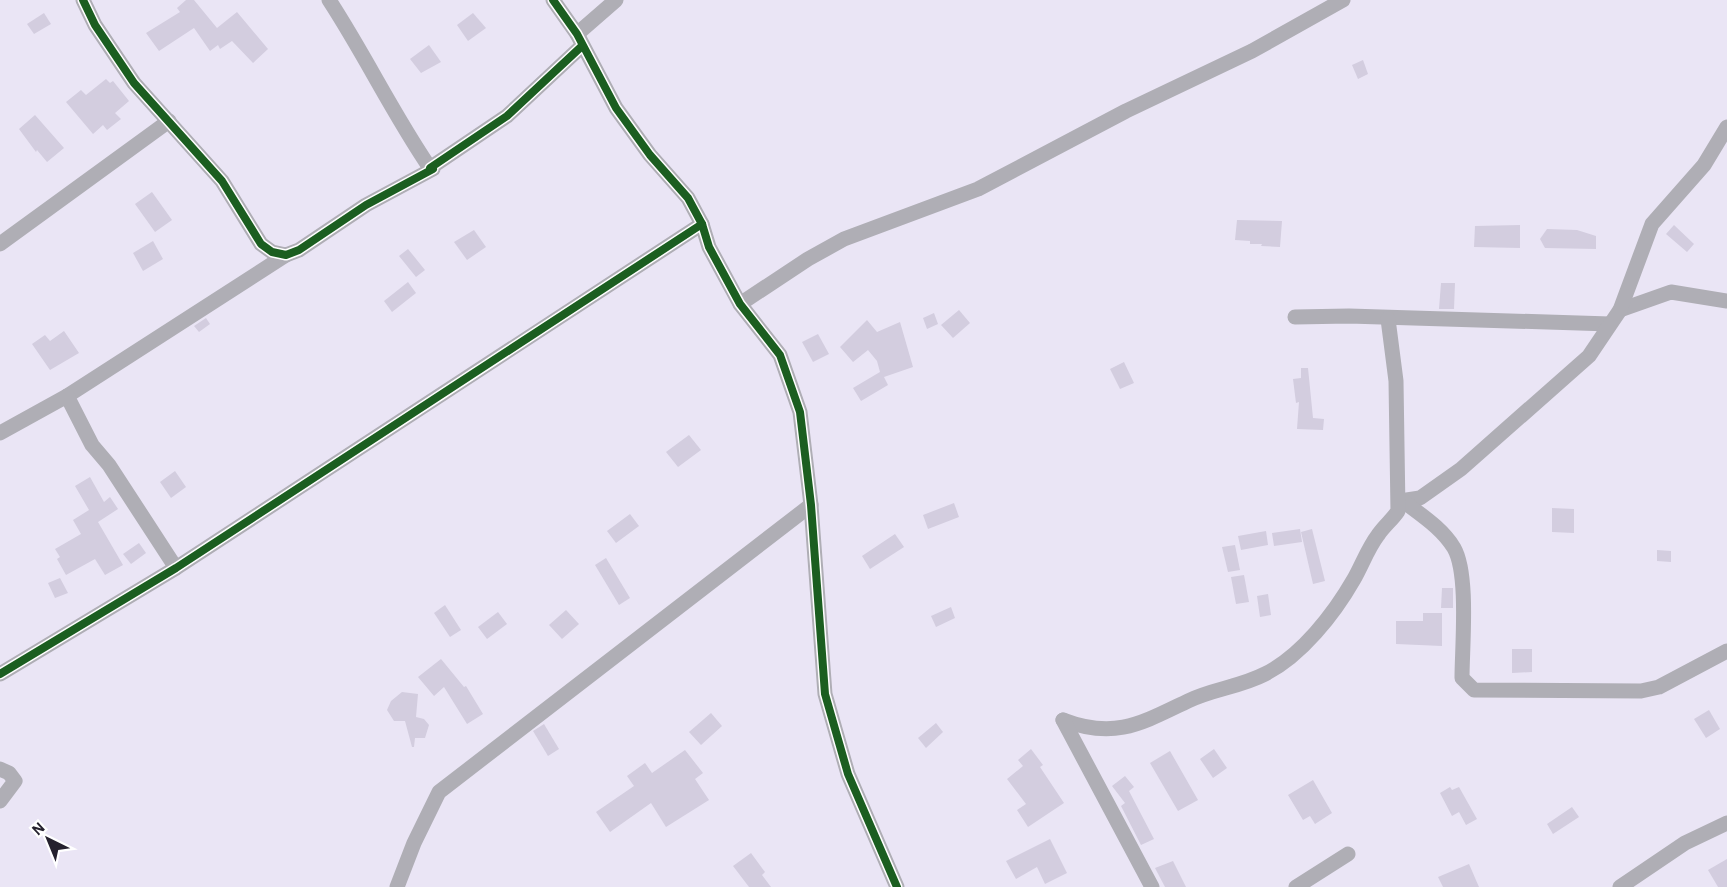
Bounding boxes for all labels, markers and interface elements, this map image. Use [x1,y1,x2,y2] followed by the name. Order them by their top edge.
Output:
[18,809,78,869] north arrow
[29,819,48,838] text: N

